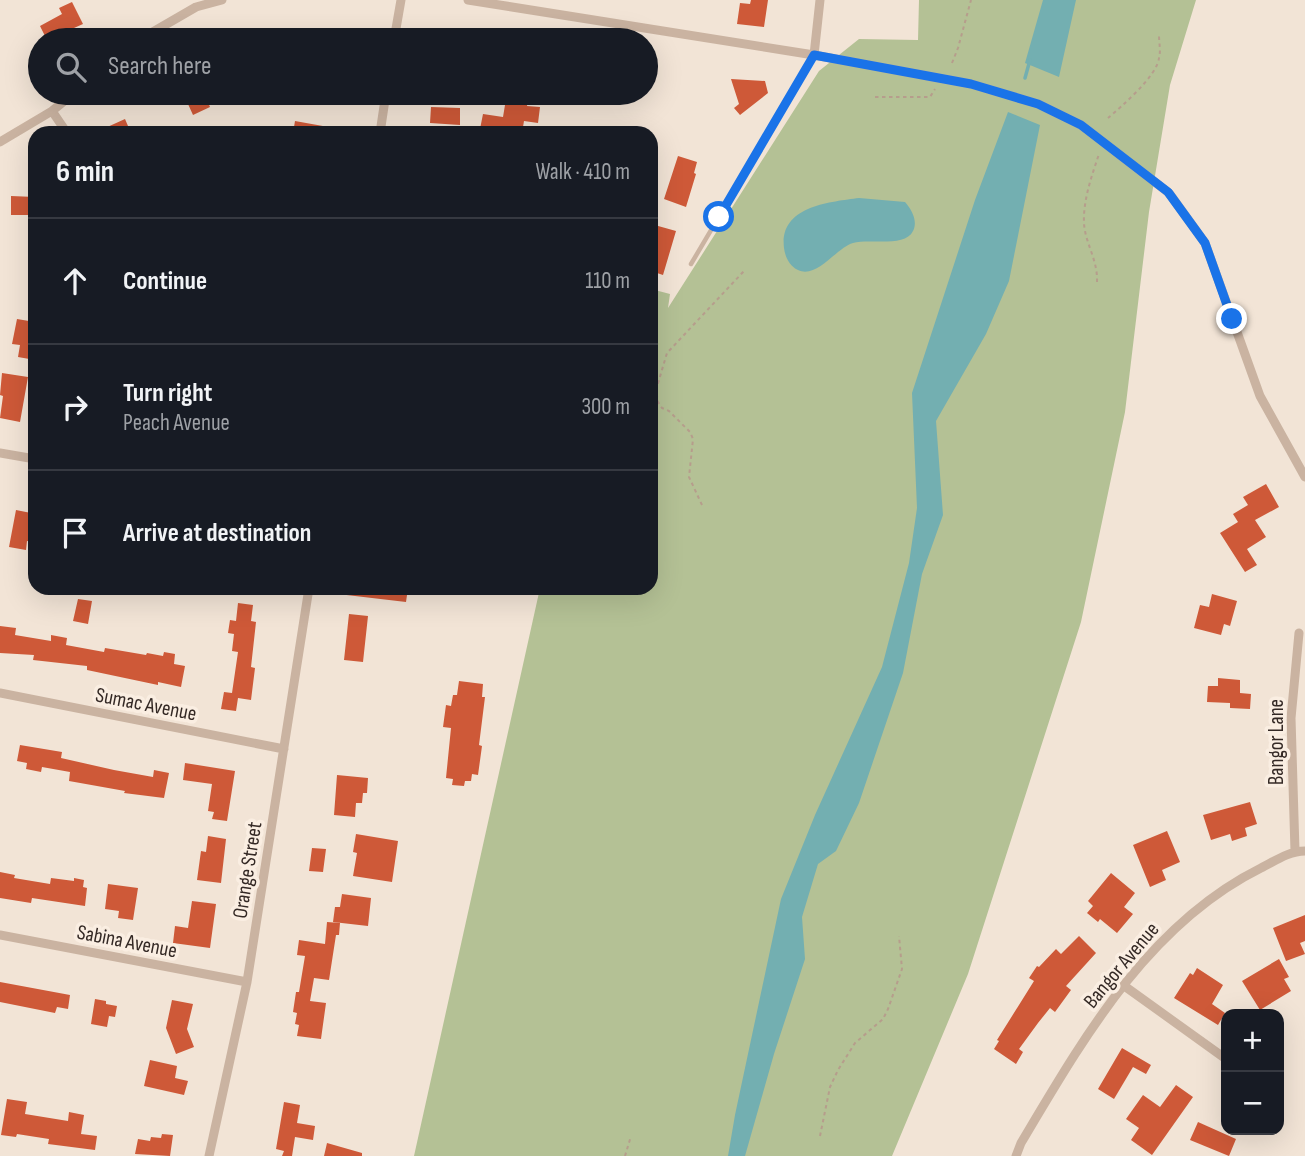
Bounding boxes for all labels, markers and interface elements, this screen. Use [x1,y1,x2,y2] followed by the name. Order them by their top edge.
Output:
[28,28,658,105] search box
[52,48,90,86] icon: search
[108,51,211,82] text: Search here
[56,154,114,190] text: 6 min
[535,158,630,186] text: Walk · 410 m
[703,201,734,232] route start
[56,262,94,300] icon: ahead
[123,266,207,297] text: Continue
[585,267,630,295] text: 110 m
[1216,303,1247,334] route end
[123,378,212,409] text: Turn right
[56,388,94,426] icon: right
[581,393,630,421] text: 300 m
[123,409,230,437] text: Peach Avenue
[56,514,94,552] icon: arrive
[123,518,311,549] text: Arrive at destination
[93,682,199,727] street label: Sumac Avenue
[1264,699,1289,785] street label: Bangor Lane
[228,820,267,920] street label: Orange Street
[1078,917,1164,1013] street label: Bangor Avenue
[75,920,179,963] street label: Sabina Avenue
[1221,1009,1284,1135] map controls
[1221,1009,1284,1072] button: +
[1221,1072,1284,1135] button: −

